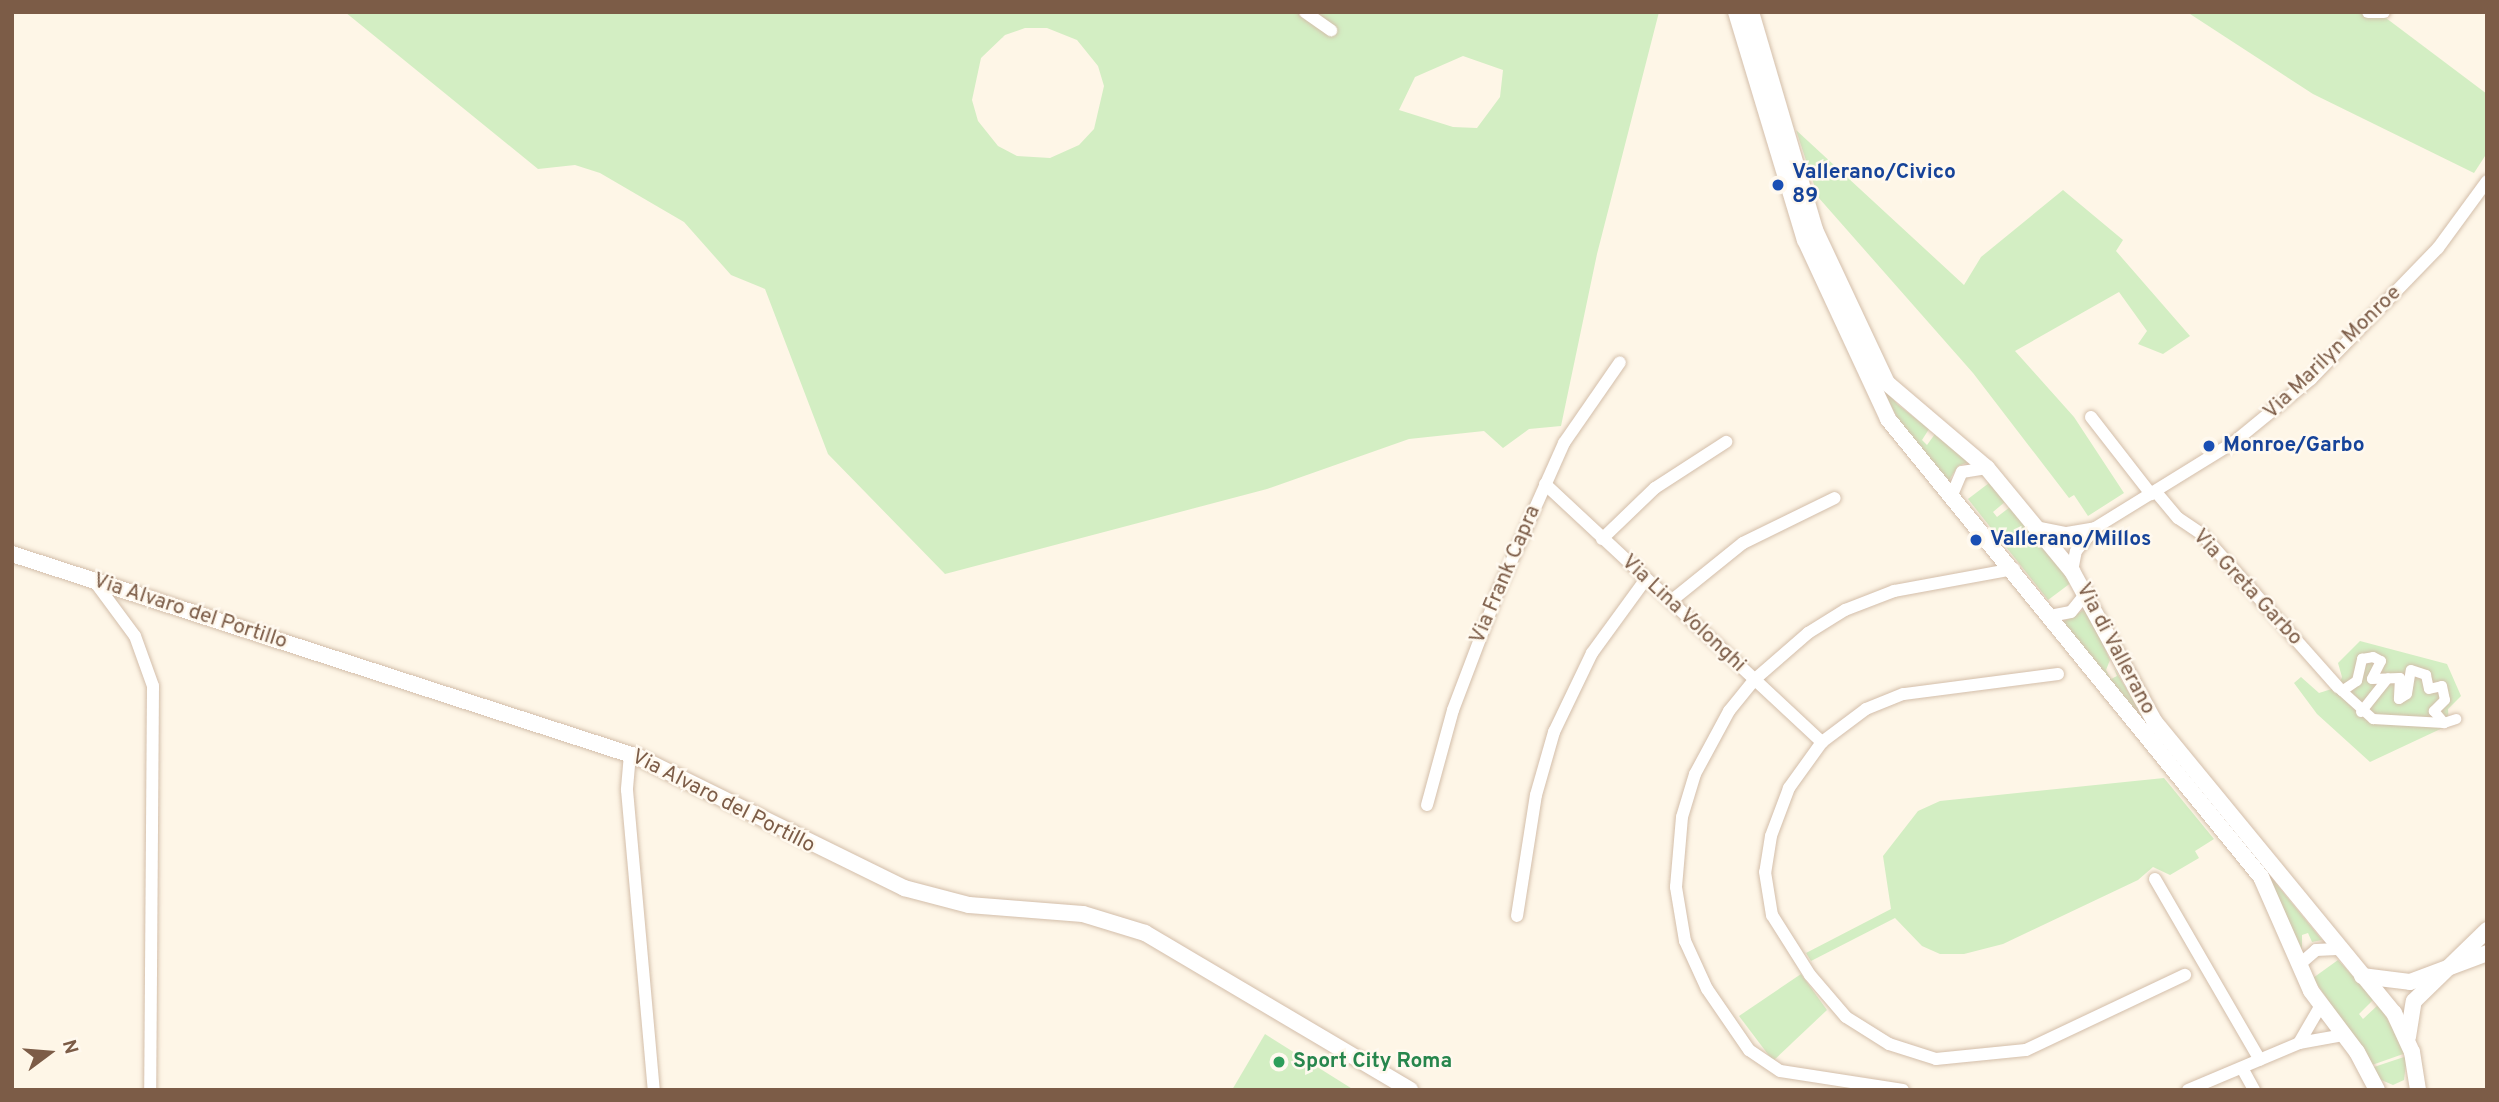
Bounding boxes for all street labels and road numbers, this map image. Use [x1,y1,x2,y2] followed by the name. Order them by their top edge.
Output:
[2259,281,2407,425] street label: Via Marilyn Monroe
[1466,502,1546,648] street label: Via Frank Capra
[2187,525,2307,651] street label: Via Greta Garbo
[1615,550,1751,678] street label: Via Lina Volonghi
[89,569,291,655] street label: Via Alvaro del Portillo
[2070,579,2160,719] street label: Via di Vallerano
[627,745,819,859] street label: Via Alvaro del Portillo

